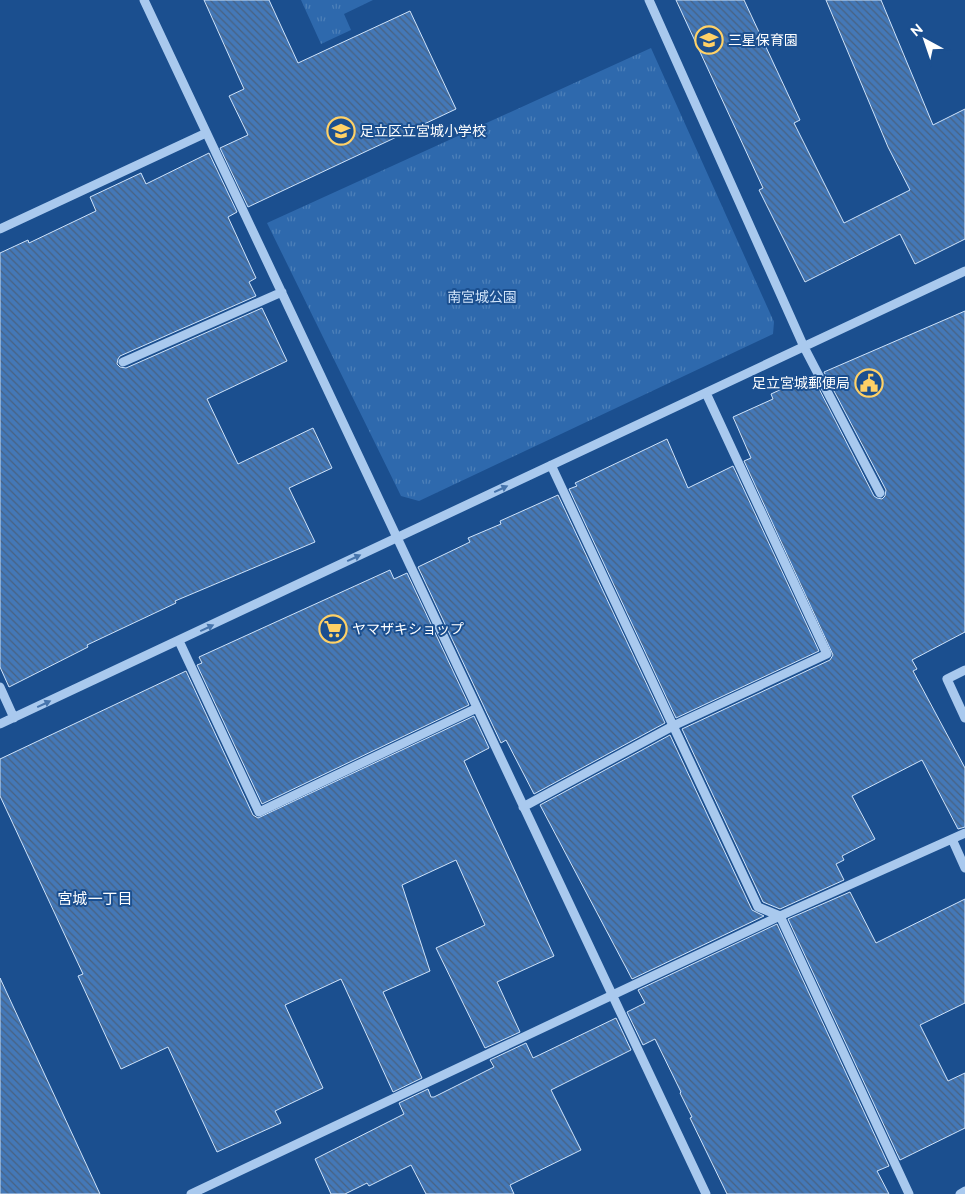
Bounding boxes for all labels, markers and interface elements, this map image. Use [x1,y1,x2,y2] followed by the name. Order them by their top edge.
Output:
[900,15,950,65] north arrow
[907,20,926,40] text: N
[694,25,724,55] school or university icon: 三星保育園
[728,32,798,48] place label: 三星保育園
[326,116,356,146] school or university icon: 足立区立宮城小学校
[360,123,486,139] place label: 足立区立宮城小学校
[447,289,517,305] park label: 南宮城公園
[854,368,884,398] public building icon: 足立宮城郵便局
[752,375,850,391] place label: 足立宮城郵便局
[494,484,508,492] one-way arrow
[347,554,361,562] one-way arrow
[318,614,348,644] supermarket icon: ヤマザキショップ
[352,621,464,637] place label: ヤマザキショップ
[200,624,215,632] one-way arrow
[37,699,51,707] one-way arrow
[57,890,133,908] district label: 宮城一丁目

